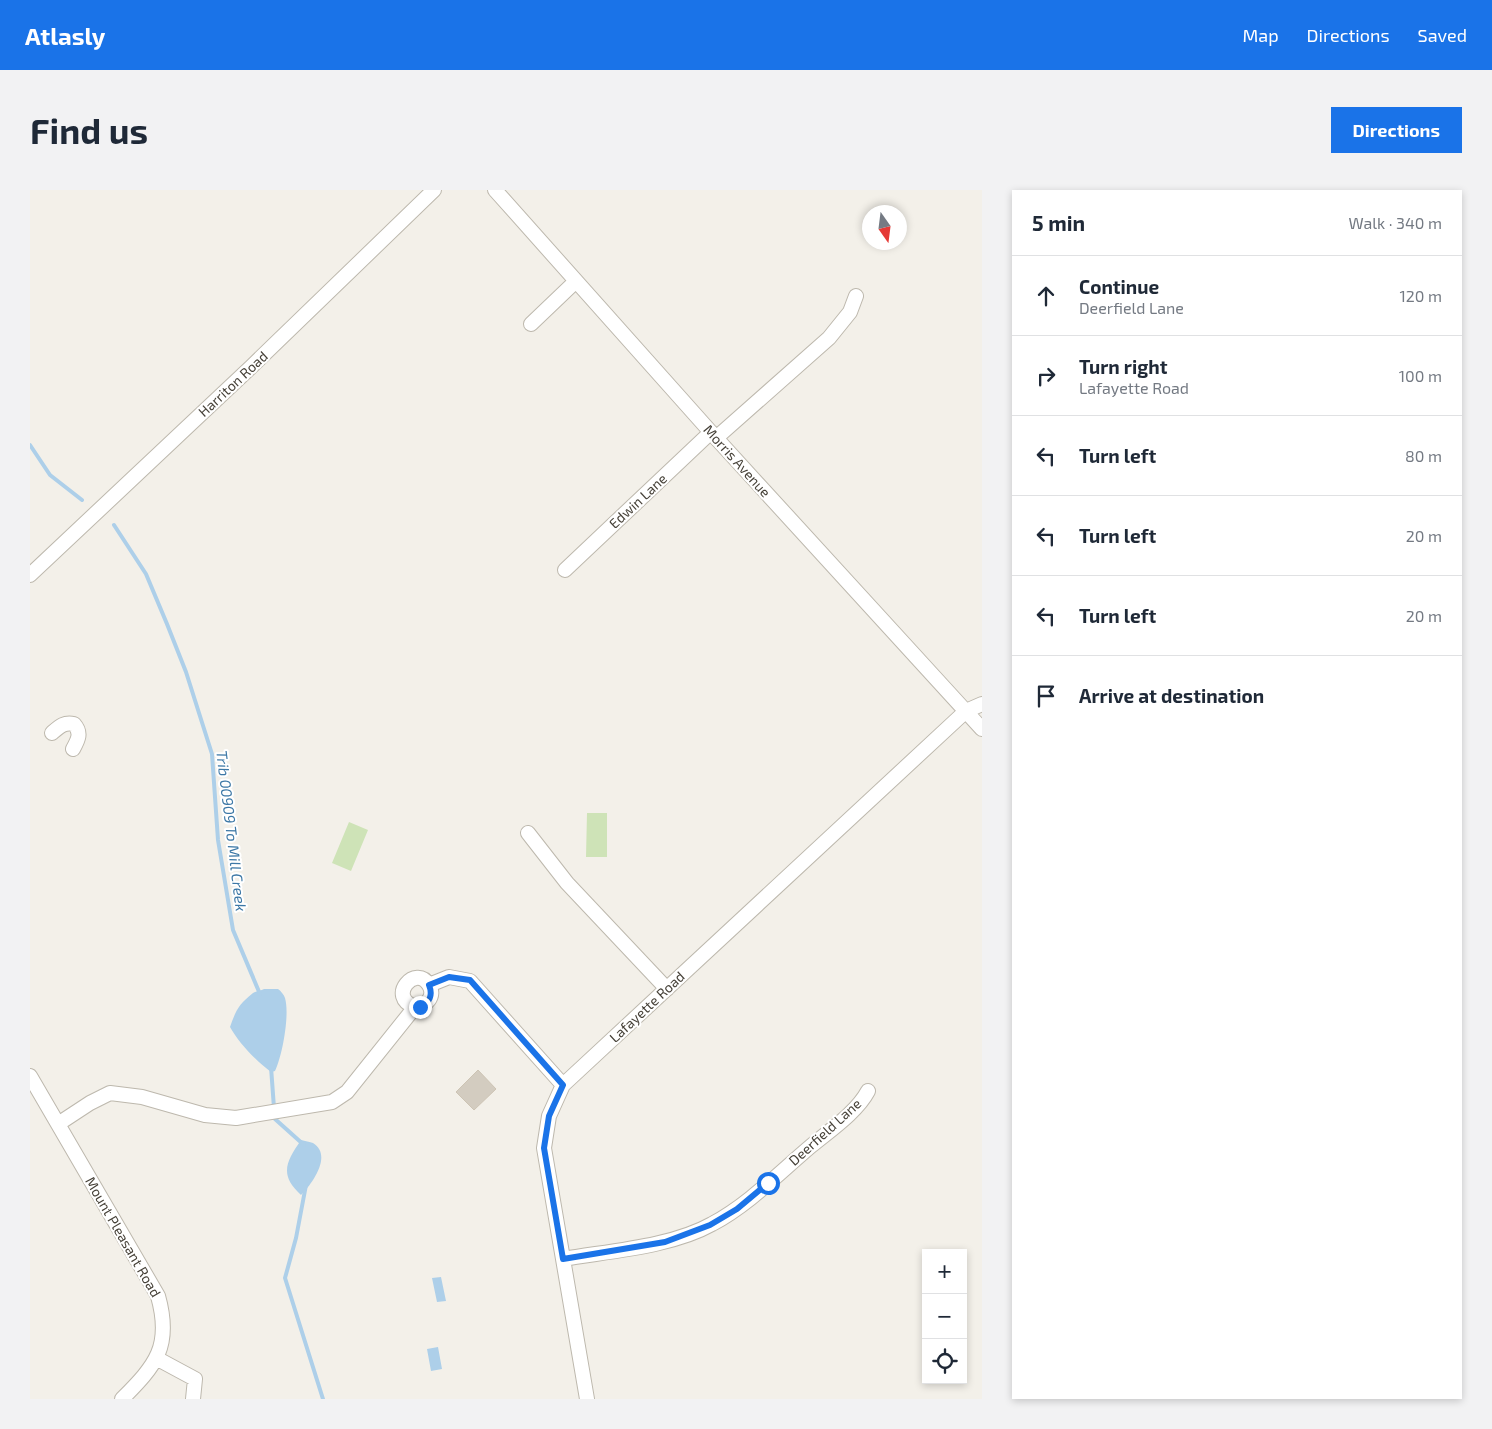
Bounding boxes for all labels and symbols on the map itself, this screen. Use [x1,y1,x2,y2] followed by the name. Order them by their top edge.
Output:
[862,205,907,250] north arrow
[194,347,271,420] street label: Harriton Road
[700,421,774,500] street label: Morris Avenue
[605,470,670,532] street label: Edwin Lane
[213,749,251,912] water label: Trib 00909 To Mill Creek
[606,968,688,1046] street label: Lafayette Road
[409,996,432,1019] route end
[785,1095,864,1169] street label: Deerfield Lane
[757,1172,780,1195] route start
[82,1174,165,1300] street label: Mount Pleasant Road

